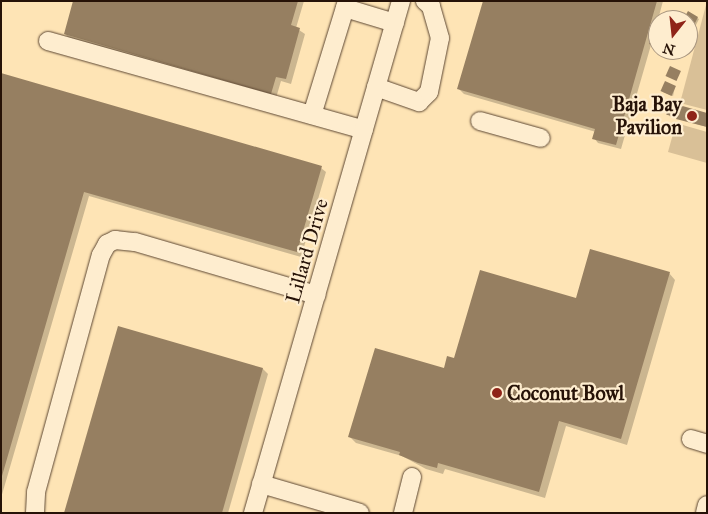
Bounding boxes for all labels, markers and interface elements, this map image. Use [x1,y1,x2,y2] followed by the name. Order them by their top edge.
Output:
[648,10,698,60] north arrow
[661,39,677,59] text: N
[612,92,682,139] place label: Baja Bay Pavilion
[686,110,698,122] marker: Baja Bay Pavilion
[281,196,333,306] street label: Lillard Drive
[507,381,624,405] place label: Coconut Bowl
[491,387,503,399] marker: Coconut Bowl

